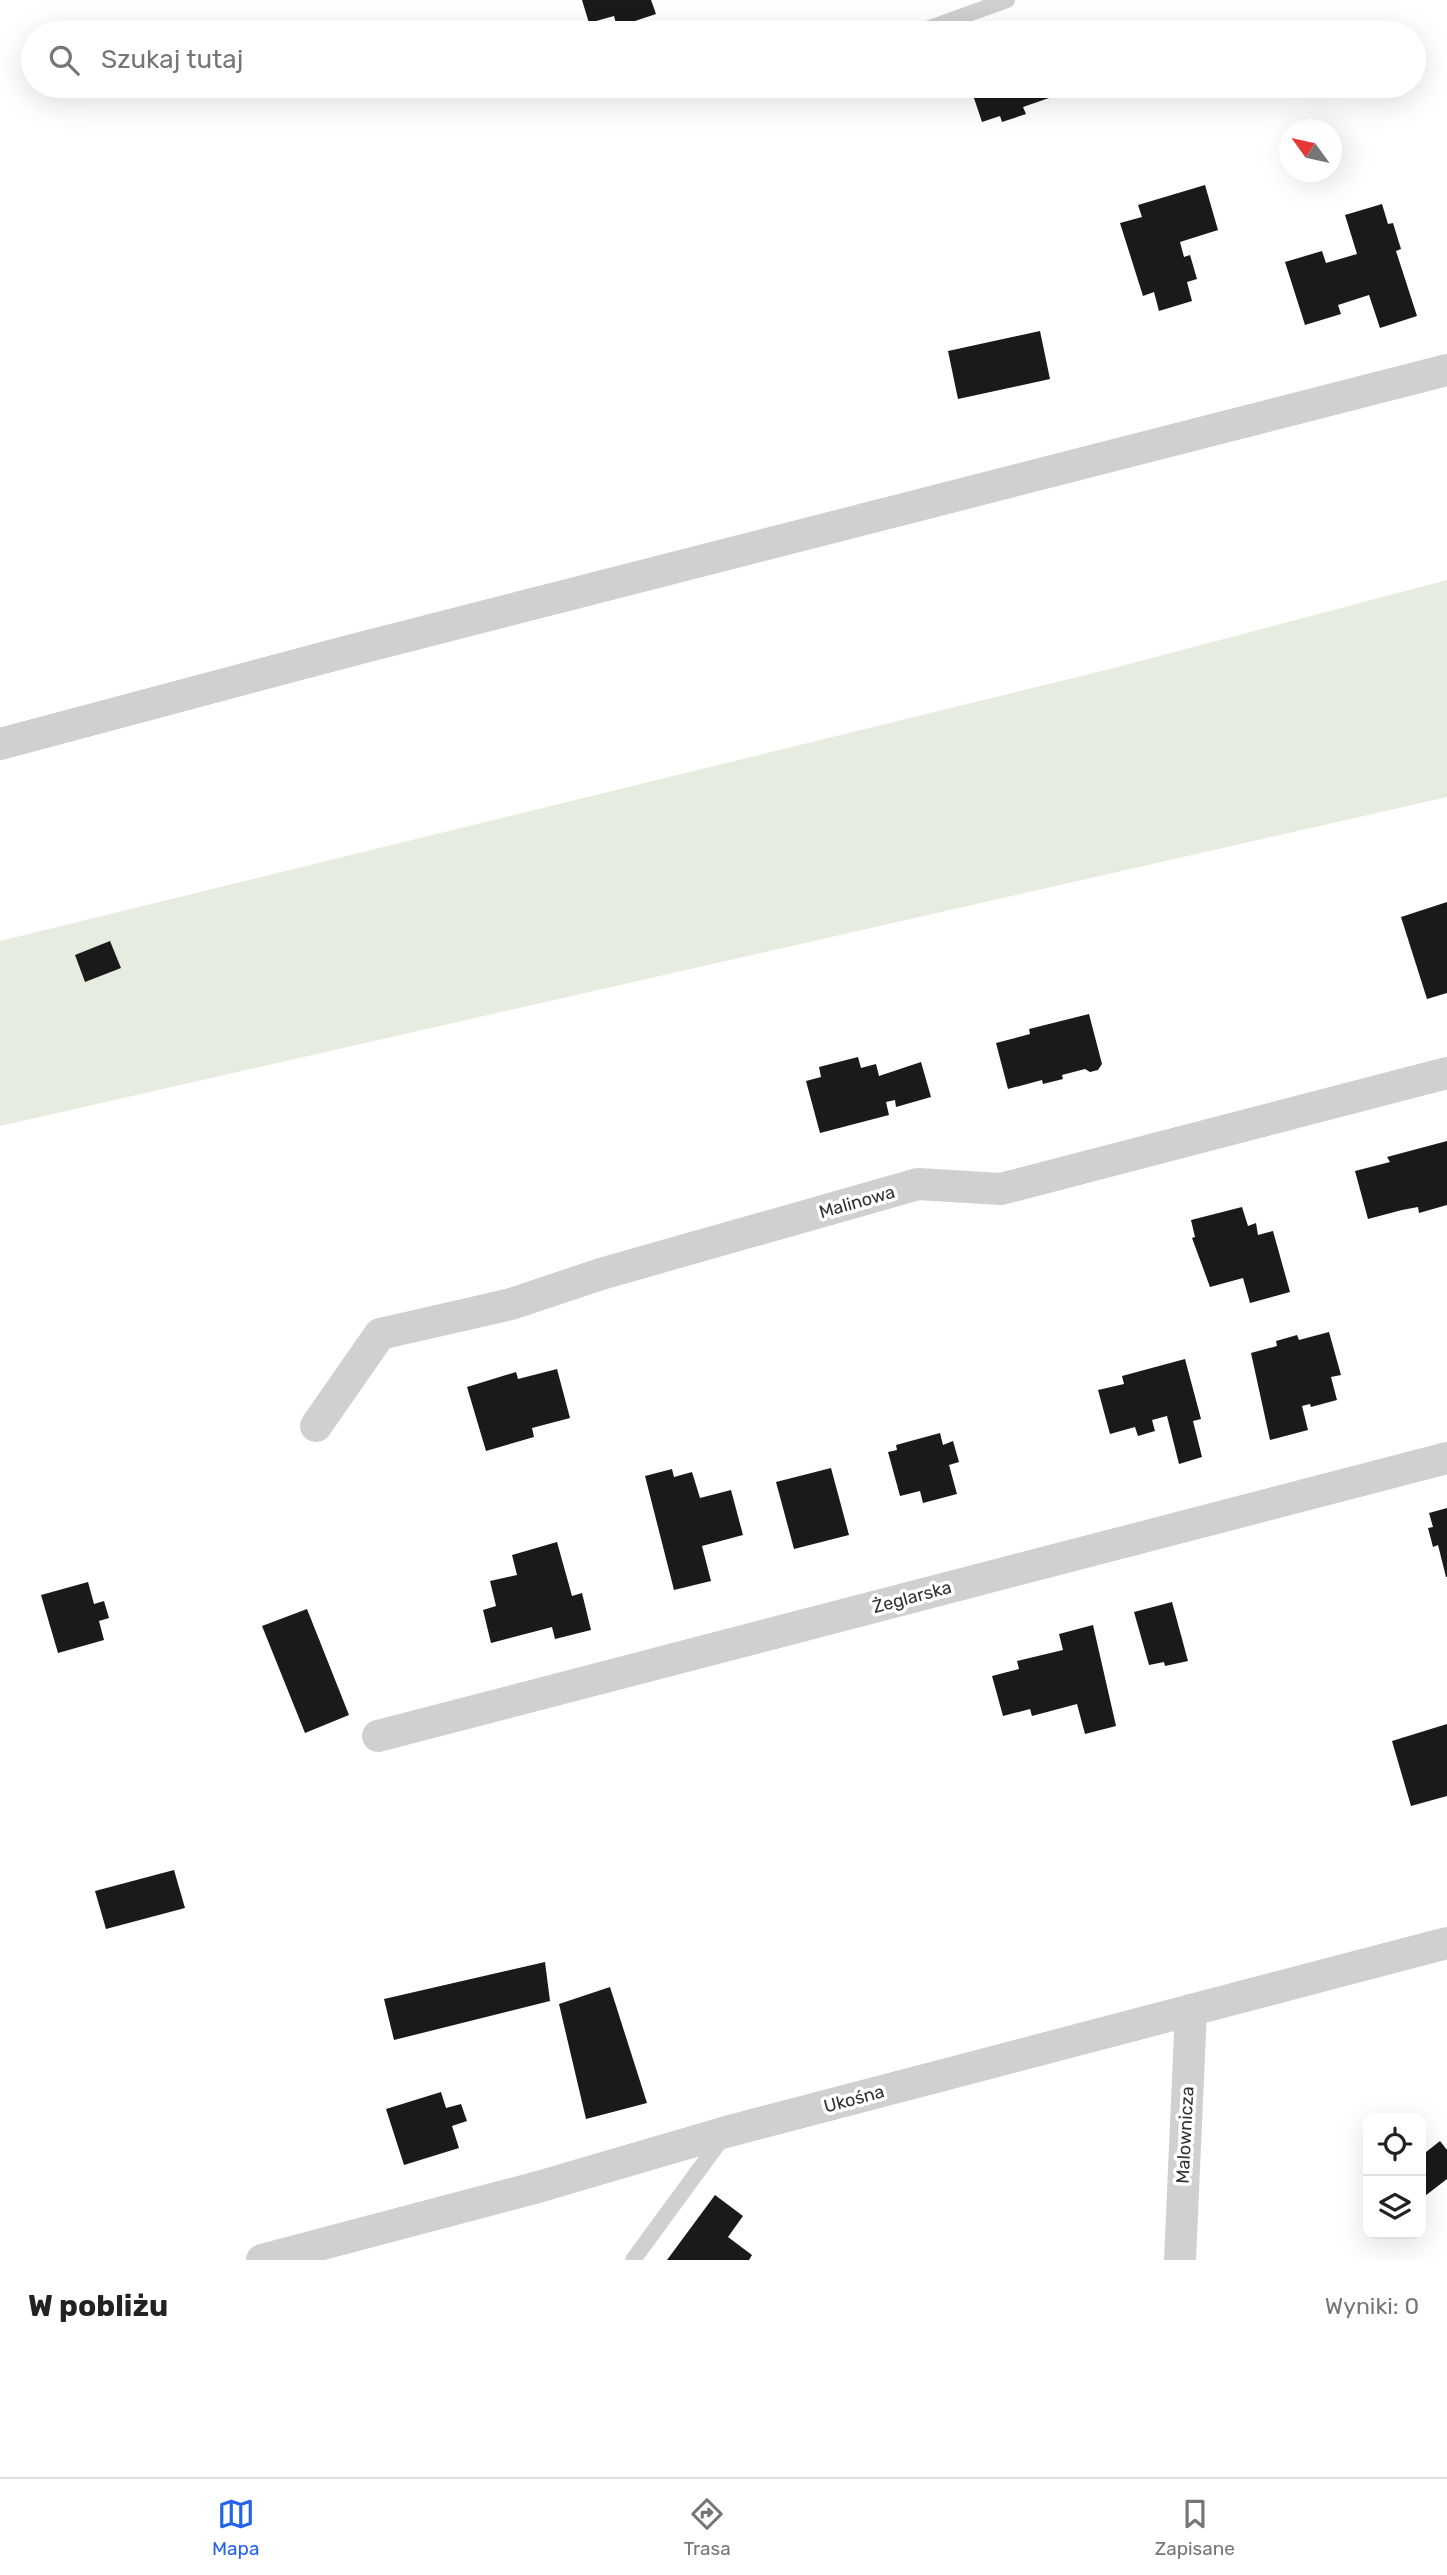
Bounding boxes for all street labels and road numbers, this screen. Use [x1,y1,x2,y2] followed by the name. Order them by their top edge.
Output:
[816,1181,898,1223] street label: Malinowa
[870,1576,954,1618] street label: Żeglarska
[821,2080,887,2118] street label: Ukośna
[1171,2086,1199,2184] street label: Malownicza

